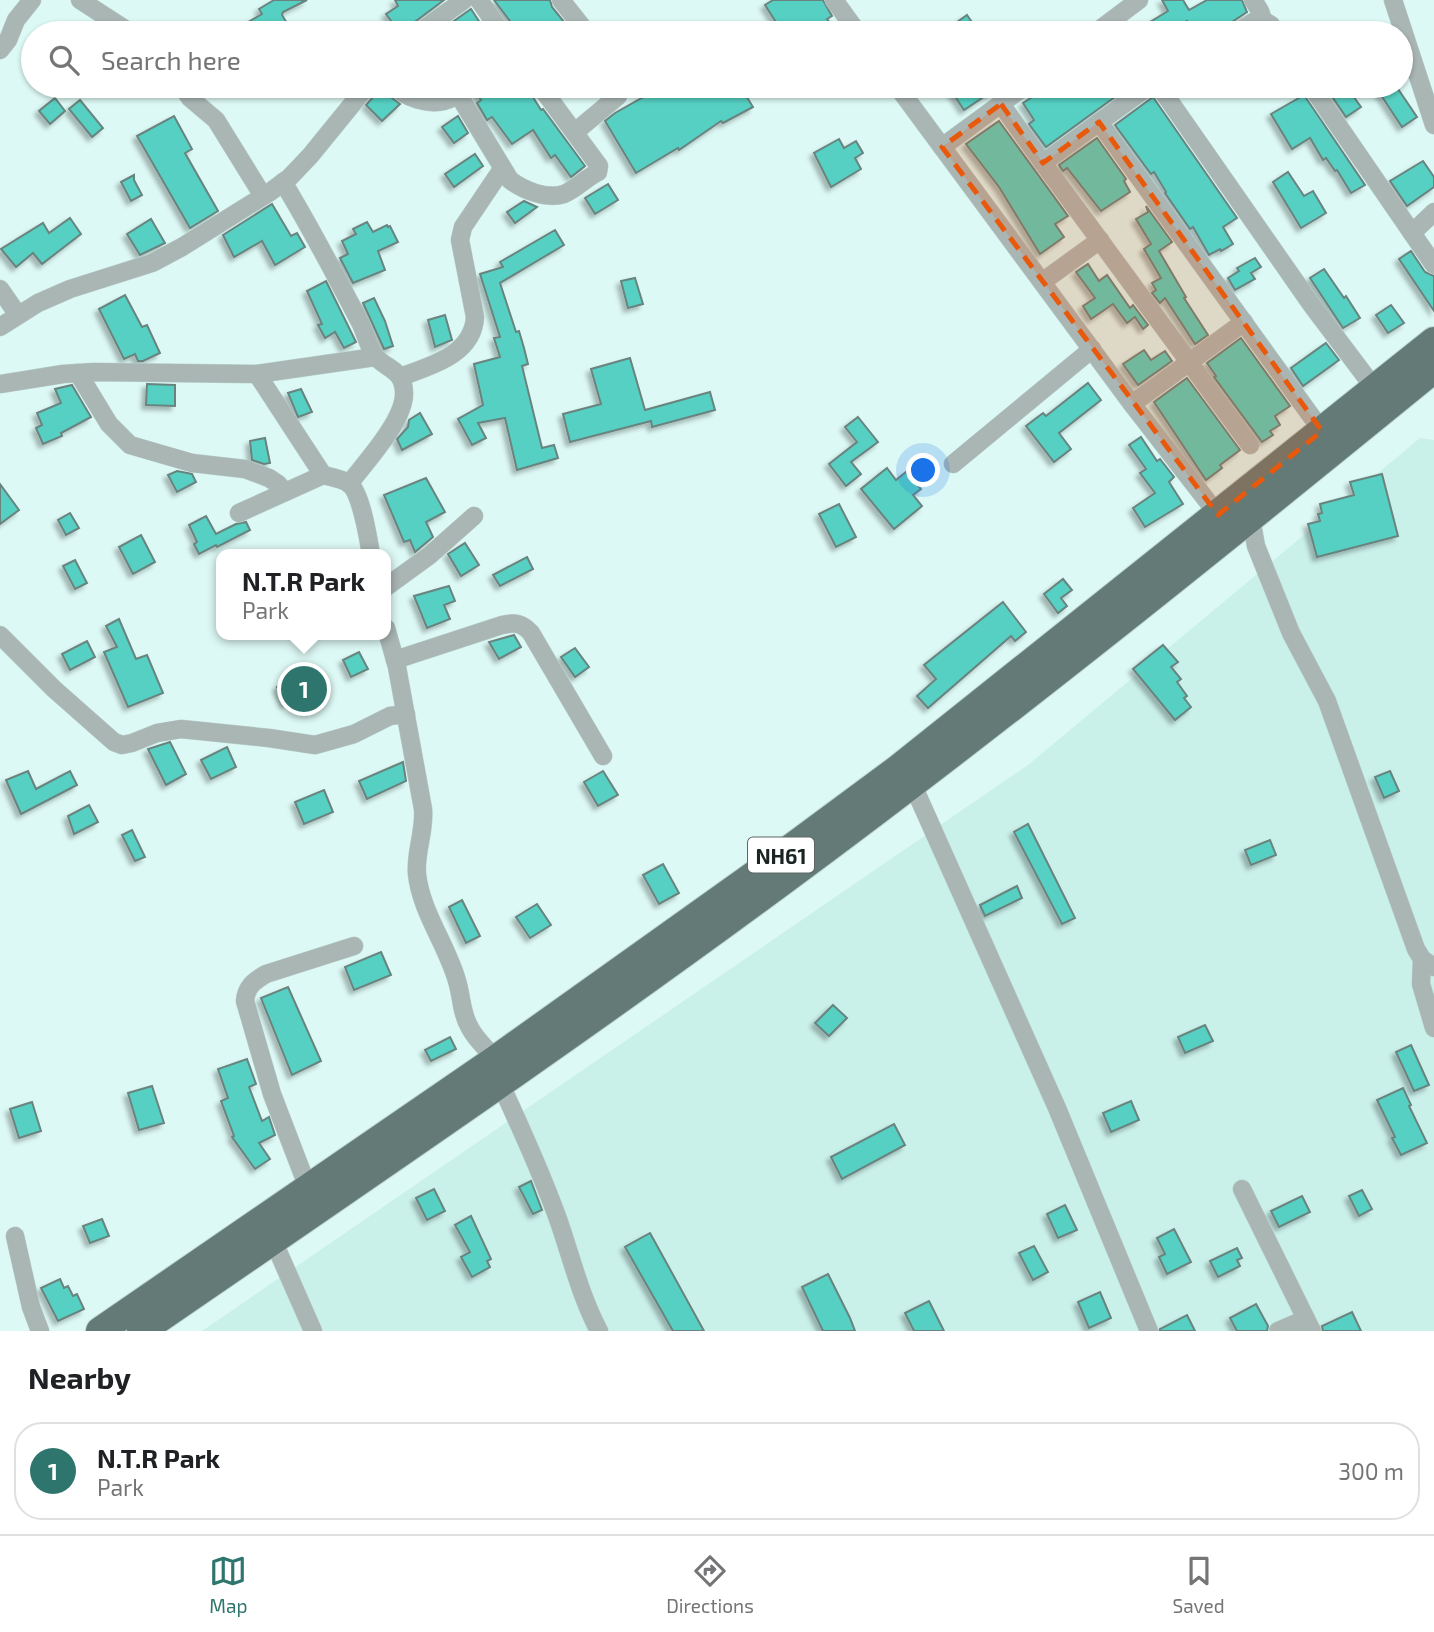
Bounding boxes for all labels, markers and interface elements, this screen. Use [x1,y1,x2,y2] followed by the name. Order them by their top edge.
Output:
[21,21,1413,98] search box
[45,41,83,79] icon: search
[101,44,241,75] text: Search here
[906,453,940,487] your location
[216,549,391,640] popup
[242,565,365,596] text: N.T.R Park
[242,596,289,624] text: Park
[281,663,327,715] pin: 1
[748,838,814,872] road number: NH61
[28,1359,131,1395] text: Nearby
[97,1442,220,1473] text: N.T.R Park
[48,1457,58,1485] text: 1
[1338,1457,1404,1485] text: 300 m
[97,1473,144,1501] text: Park
[209,1552,247,1617] tab: Map
[666,1552,754,1617] tab: Directions
[1172,1552,1225,1617] tab: Saved

